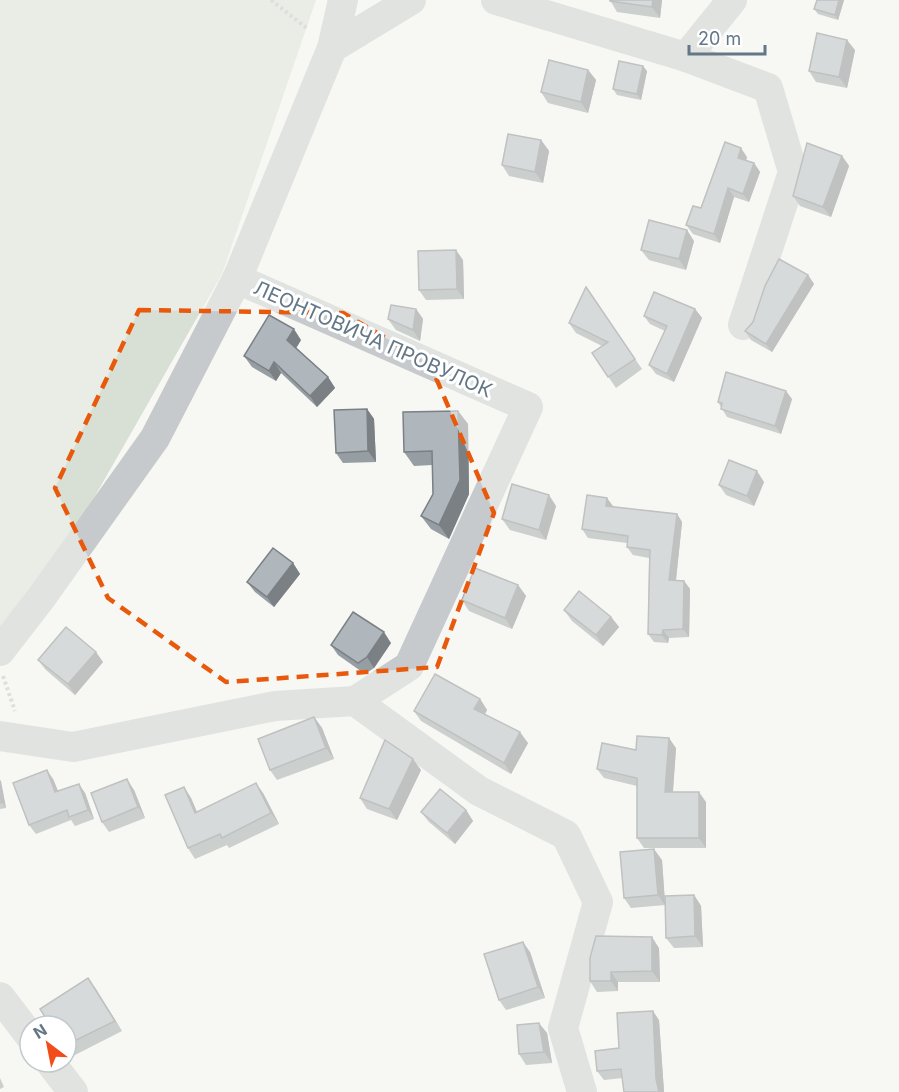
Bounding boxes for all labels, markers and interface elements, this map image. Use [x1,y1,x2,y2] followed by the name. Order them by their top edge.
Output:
[689,18,766,56] scale bar
[698,28,741,49] text: 20 m
[250,275,496,403] street label: ЛЕОНТОВИЧА ПРОВУЛОК
[18,1014,78,1074] north arrow
[30,1020,51,1043] text: N

